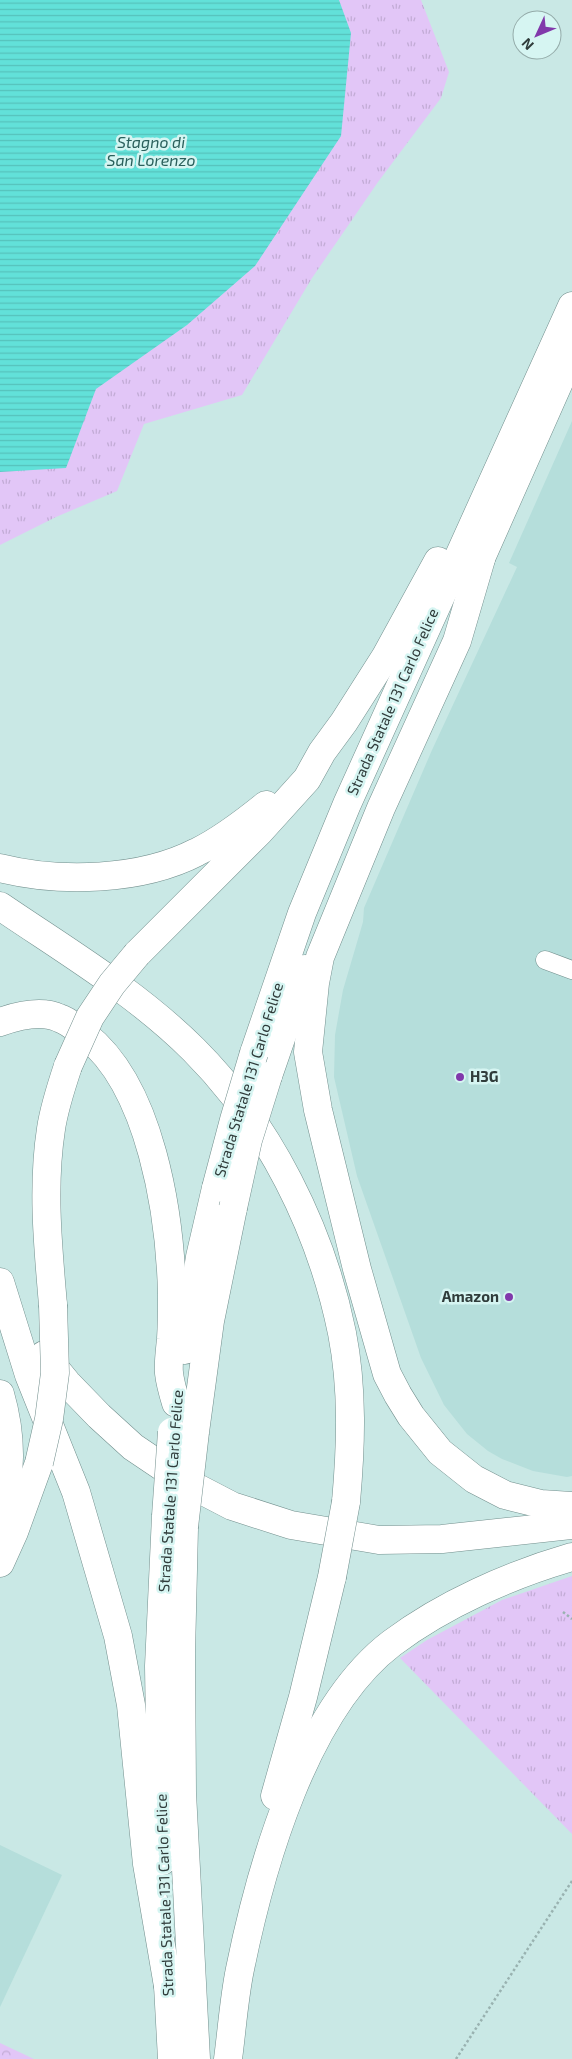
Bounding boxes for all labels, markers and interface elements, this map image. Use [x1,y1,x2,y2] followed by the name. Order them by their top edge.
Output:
[512,10,562,60] north arrow
[518,35,537,54] text: N
[106,132,196,169] water label: Stagno di San Lorenzo
[343,605,442,798] street label: Strada Statale 131 Carlo Felice
[210,980,286,1179] street label: Strada Statale 131 Carlo Felice
[470,1067,499,1085] place label: H3G
[454,1071,466,1083] marker: H3G
[442,1287,499,1305] place label: Amazon
[503,1291,515,1303] marker: Amazon
[154,1389,186,1593] street label: Strada Statale 131 Carlo Felice
[151,1793,177,1997] street label: Strada Statale 131 Carlo Felice

